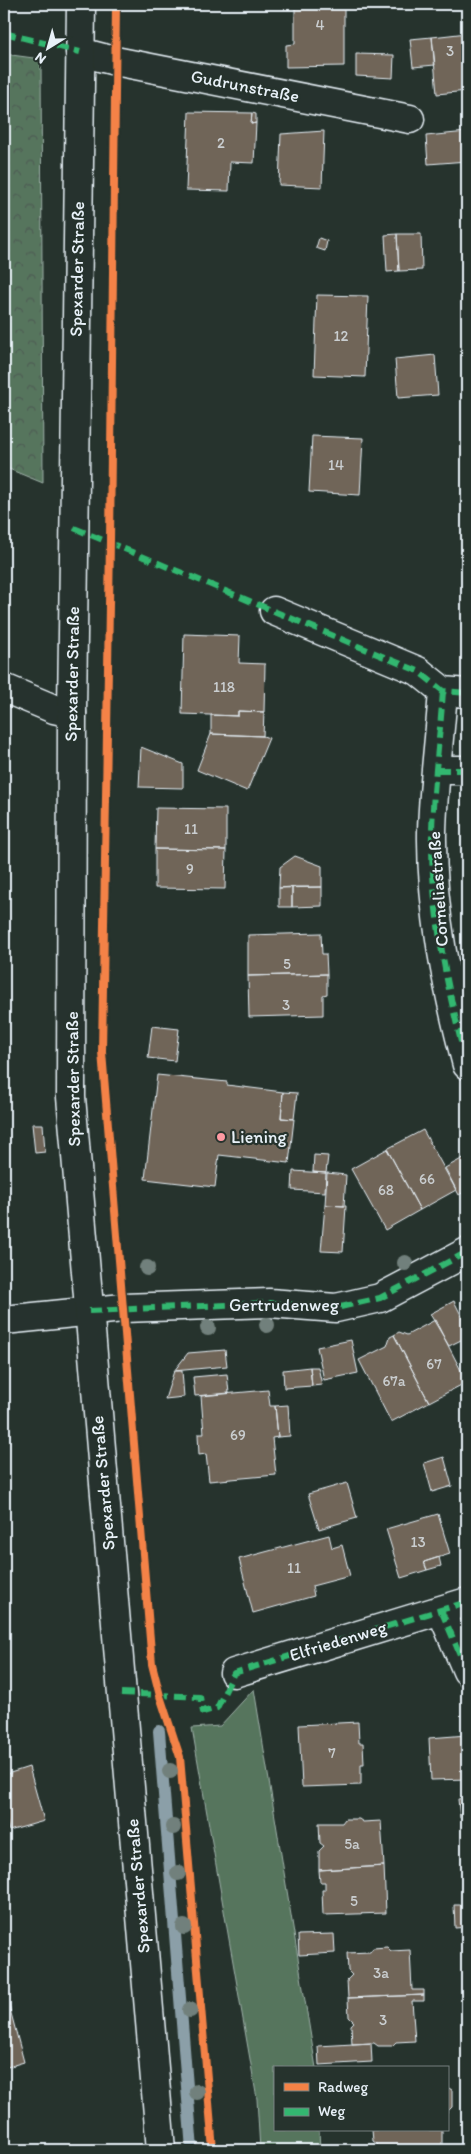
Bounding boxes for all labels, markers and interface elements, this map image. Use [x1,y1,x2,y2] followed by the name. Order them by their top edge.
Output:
[315,16,325,34] house number: 4
[22,22,72,72] north arrow
[446,42,454,60] house number: 3
[32,48,49,68] text: N
[189,65,301,107] street label: Gudrunstraße
[217,134,225,152] house number: 2
[65,201,89,337] street label: Spexarder Straße
[334,327,349,345] house number: 12
[328,456,344,474] house number: 14
[60,606,84,742] street label: Spexarder Straße
[213,678,235,696] house number: 118
[184,820,198,838] house number: 11
[423,831,453,947] street label: Corneliastraße
[186,860,194,878] house number: 9
[283,955,291,973] house number: 5
[282,996,290,1014] house number: 3
[61,1011,85,1147] street label: Spexarder Straße
[231,1126,288,1148] place label: Liening
[215,1131,227,1143] marker: Liening
[419,1170,435,1188] house number: 66
[378,1181,394,1199] house number: 68
[229,1294,340,1316] street label: Gertrudenweg
[426,1355,442,1373] house number: 67
[382,1372,406,1390] house number: 67a
[86,1415,120,1551] street label: Spexarder Straße
[230,1426,246,1444] house number: 69
[410,1533,426,1551] house number: 13
[287,1559,301,1577] house number: 11
[287,1616,390,1666] street label: Elfriedenweg
[328,1744,336,1762] house number: 7
[121,1818,155,1954] street label: Spexarder Straße
[344,1835,360,1853] house number: 5a
[350,1892,358,1910] house number: 5
[373,1964,389,1982] house number: 3a
[379,2011,387,2029] house number: 3
[274,2066,448,2132] legend
[318,2078,368,2096] text: Radweg
[318,2102,345,2120] text: Weg

